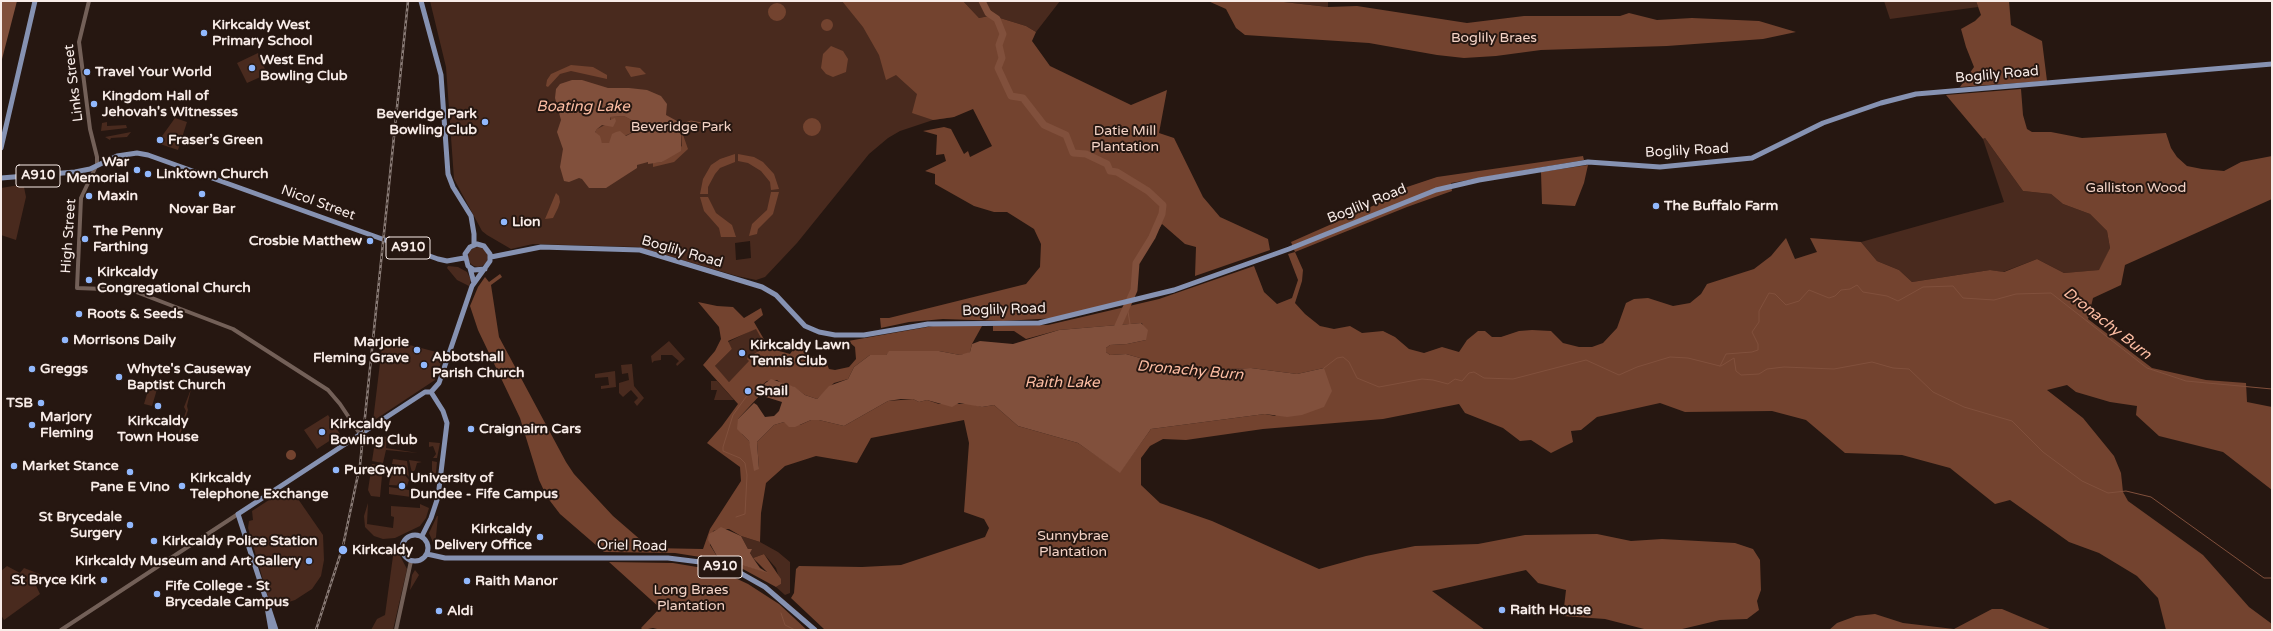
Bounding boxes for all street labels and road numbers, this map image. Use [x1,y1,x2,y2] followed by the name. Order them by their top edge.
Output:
[61,43,87,123] street label: Links Street
[1955,63,2039,87] street label: Boglily Road
[1645,140,1729,162] street label: Boglily Road
[16,165,60,187] road number: A910
[1325,181,1409,227] street label: Boglily Road
[279,182,357,224] street label: Nicol Street
[58,198,80,274] street label: High Street
[639,232,725,272] street label: Boglily Road
[386,237,430,259] road number: A910
[962,300,1046,320] street label: Boglily Road
[597,537,667,555] street label: Oriel Road
[698,556,742,578] road number: A910

